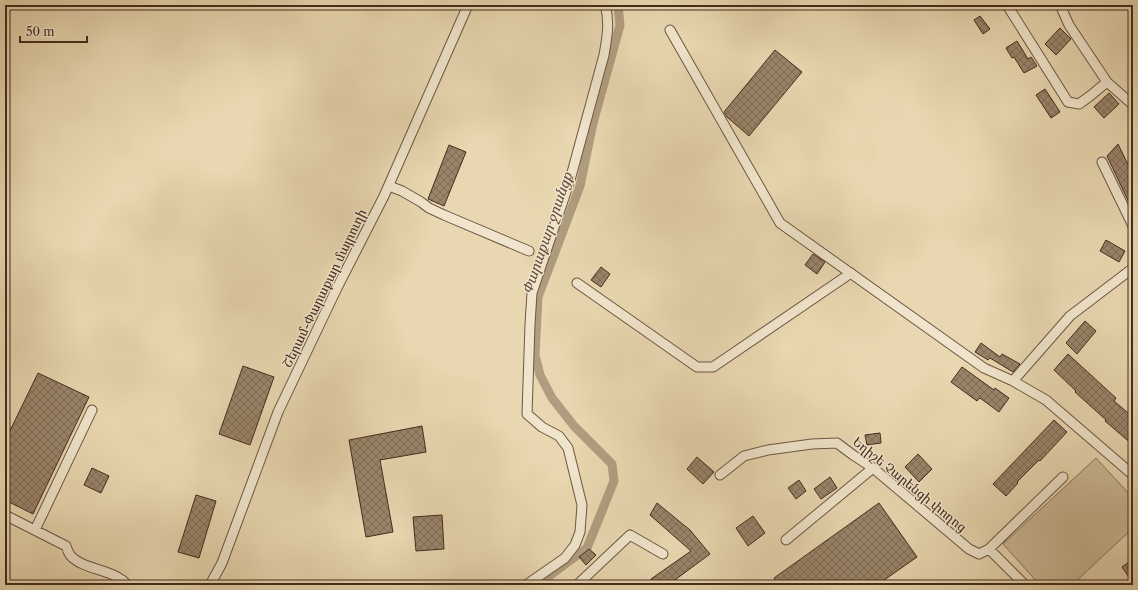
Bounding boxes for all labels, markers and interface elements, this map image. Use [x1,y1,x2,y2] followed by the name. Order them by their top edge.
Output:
[20,18,87,44] scale bar
[26,24,55,39] text: 50 m
[518,169,576,296] water label: Փարաքար ջրանցք
[279,206,371,370] street label: Շերամ-Փարաքար մայրուղի
[849,433,970,536] street label: Եղիշե Չարենցի փողոց

